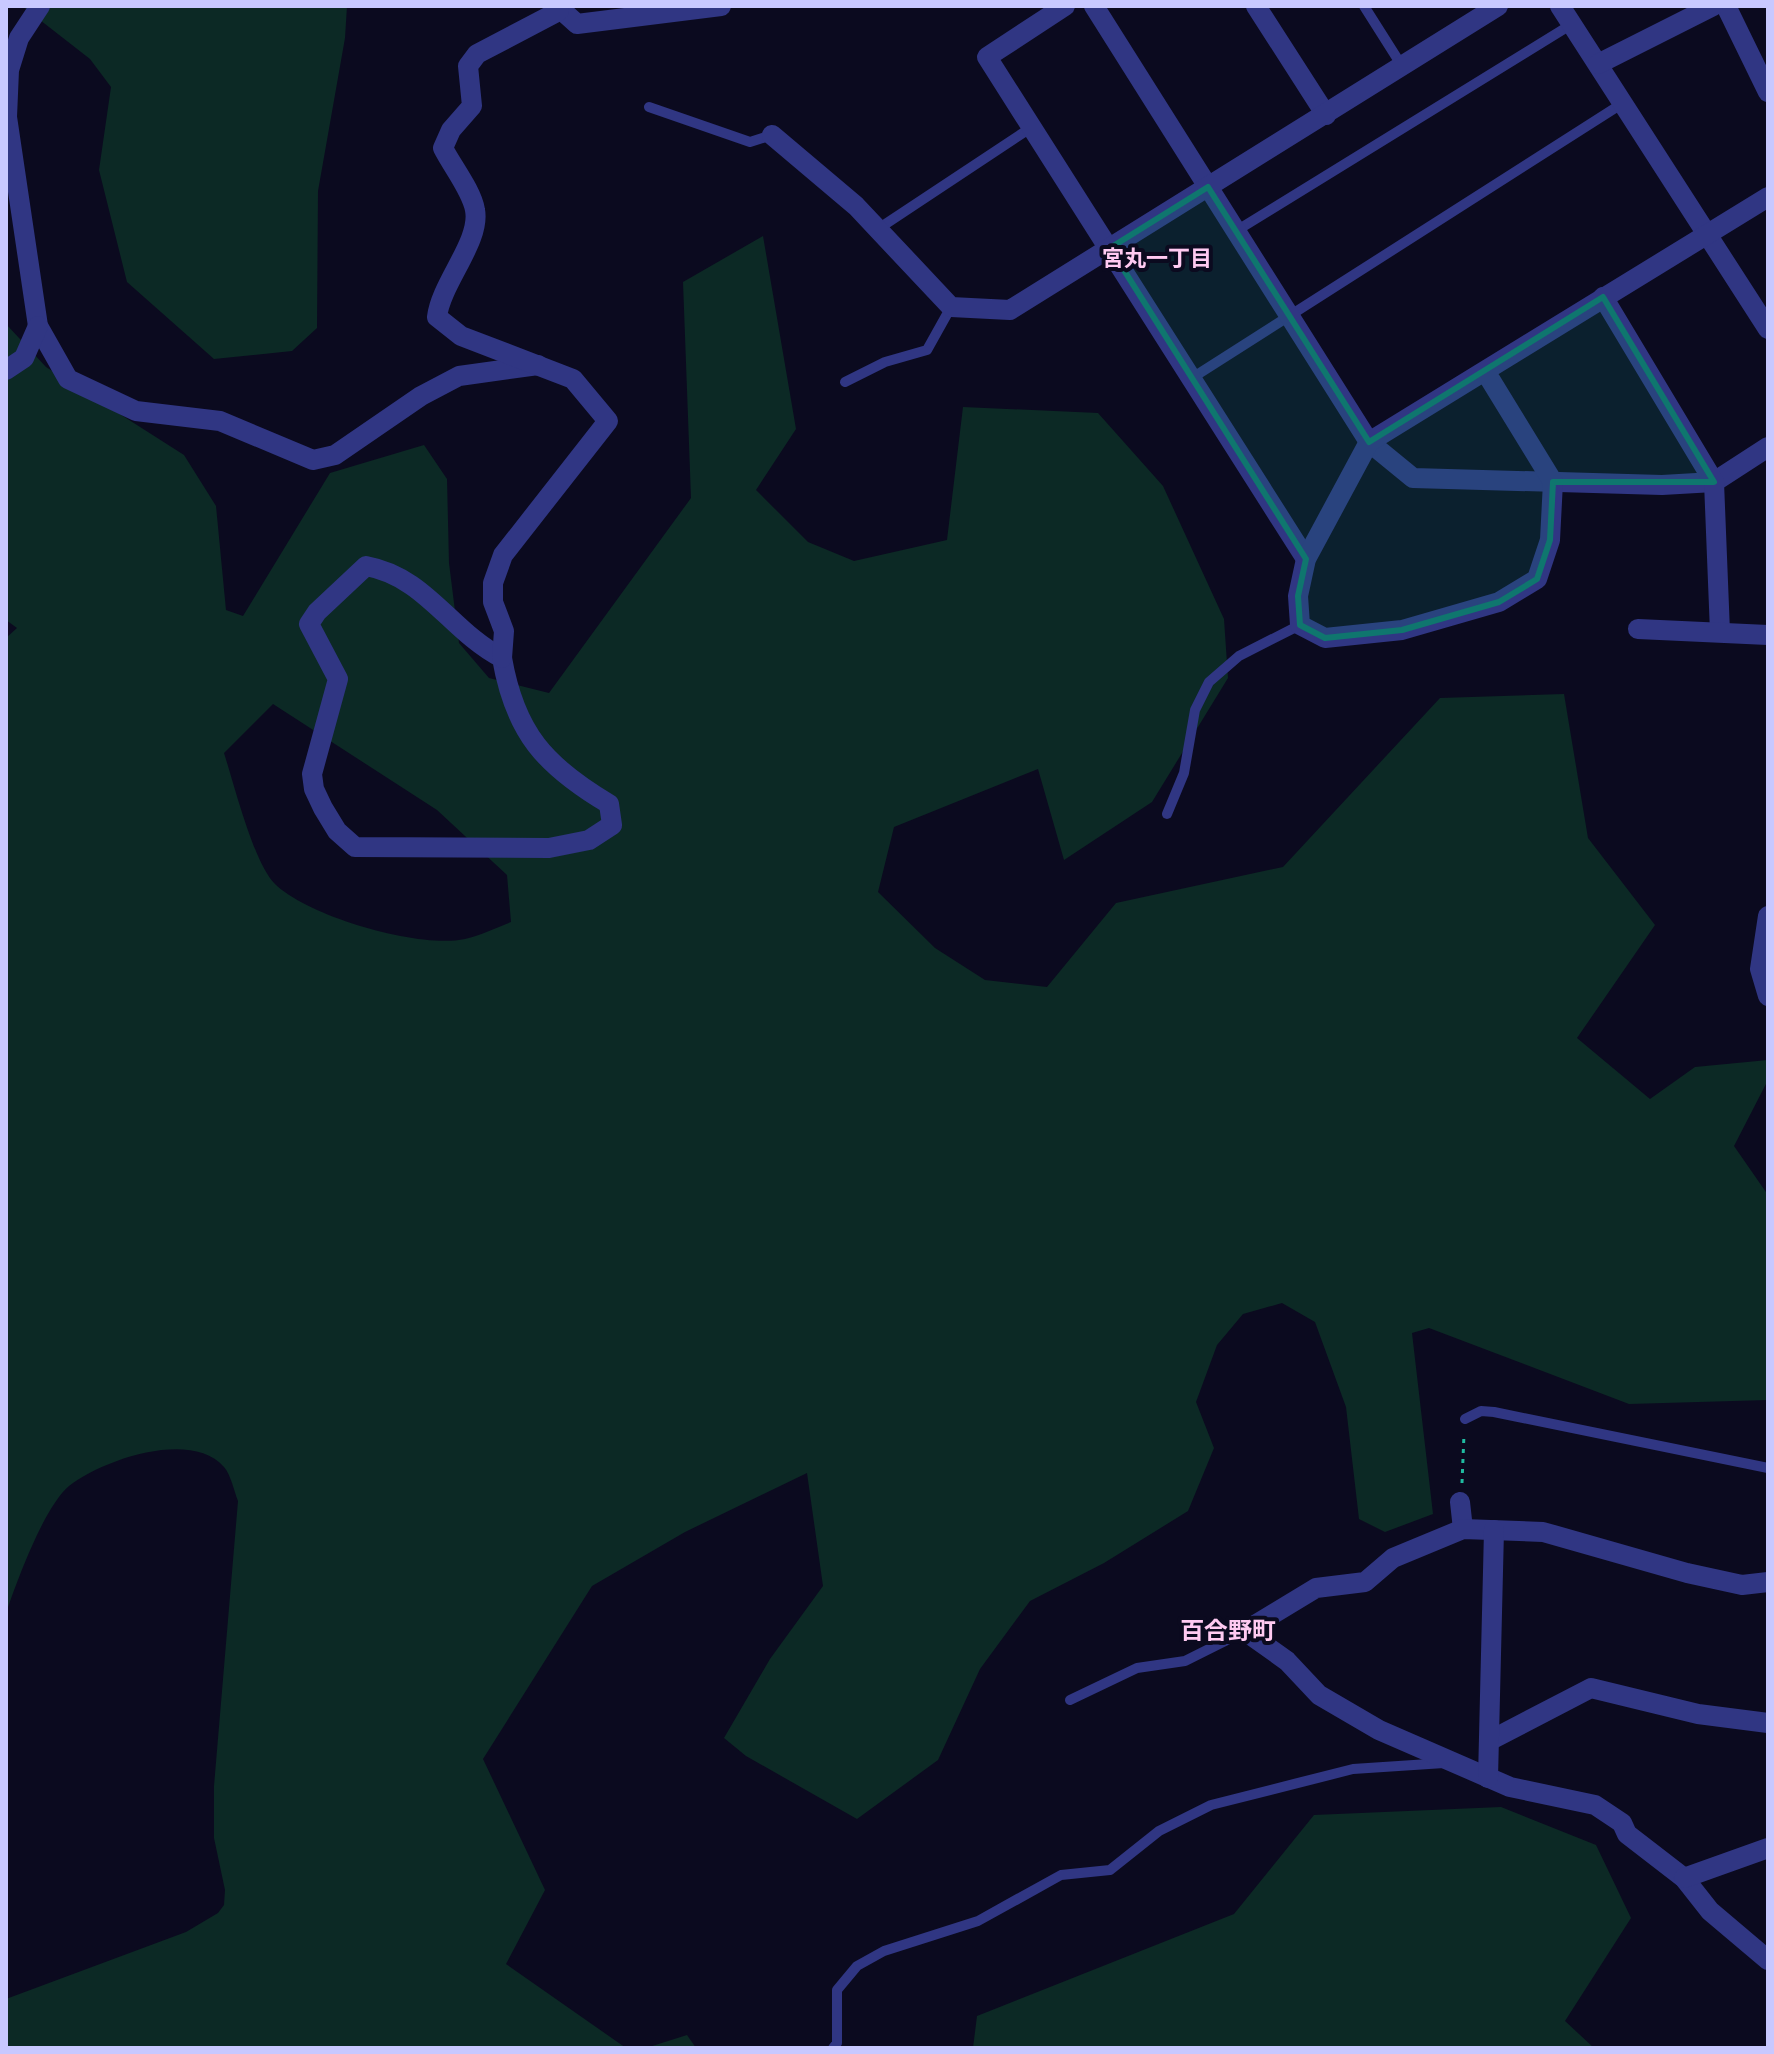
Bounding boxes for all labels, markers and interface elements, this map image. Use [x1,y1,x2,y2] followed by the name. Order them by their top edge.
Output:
[1102,244,1212,272] district label: 宮丸一丁目
[1180,1615,1276,1646] district label: 百合野町

